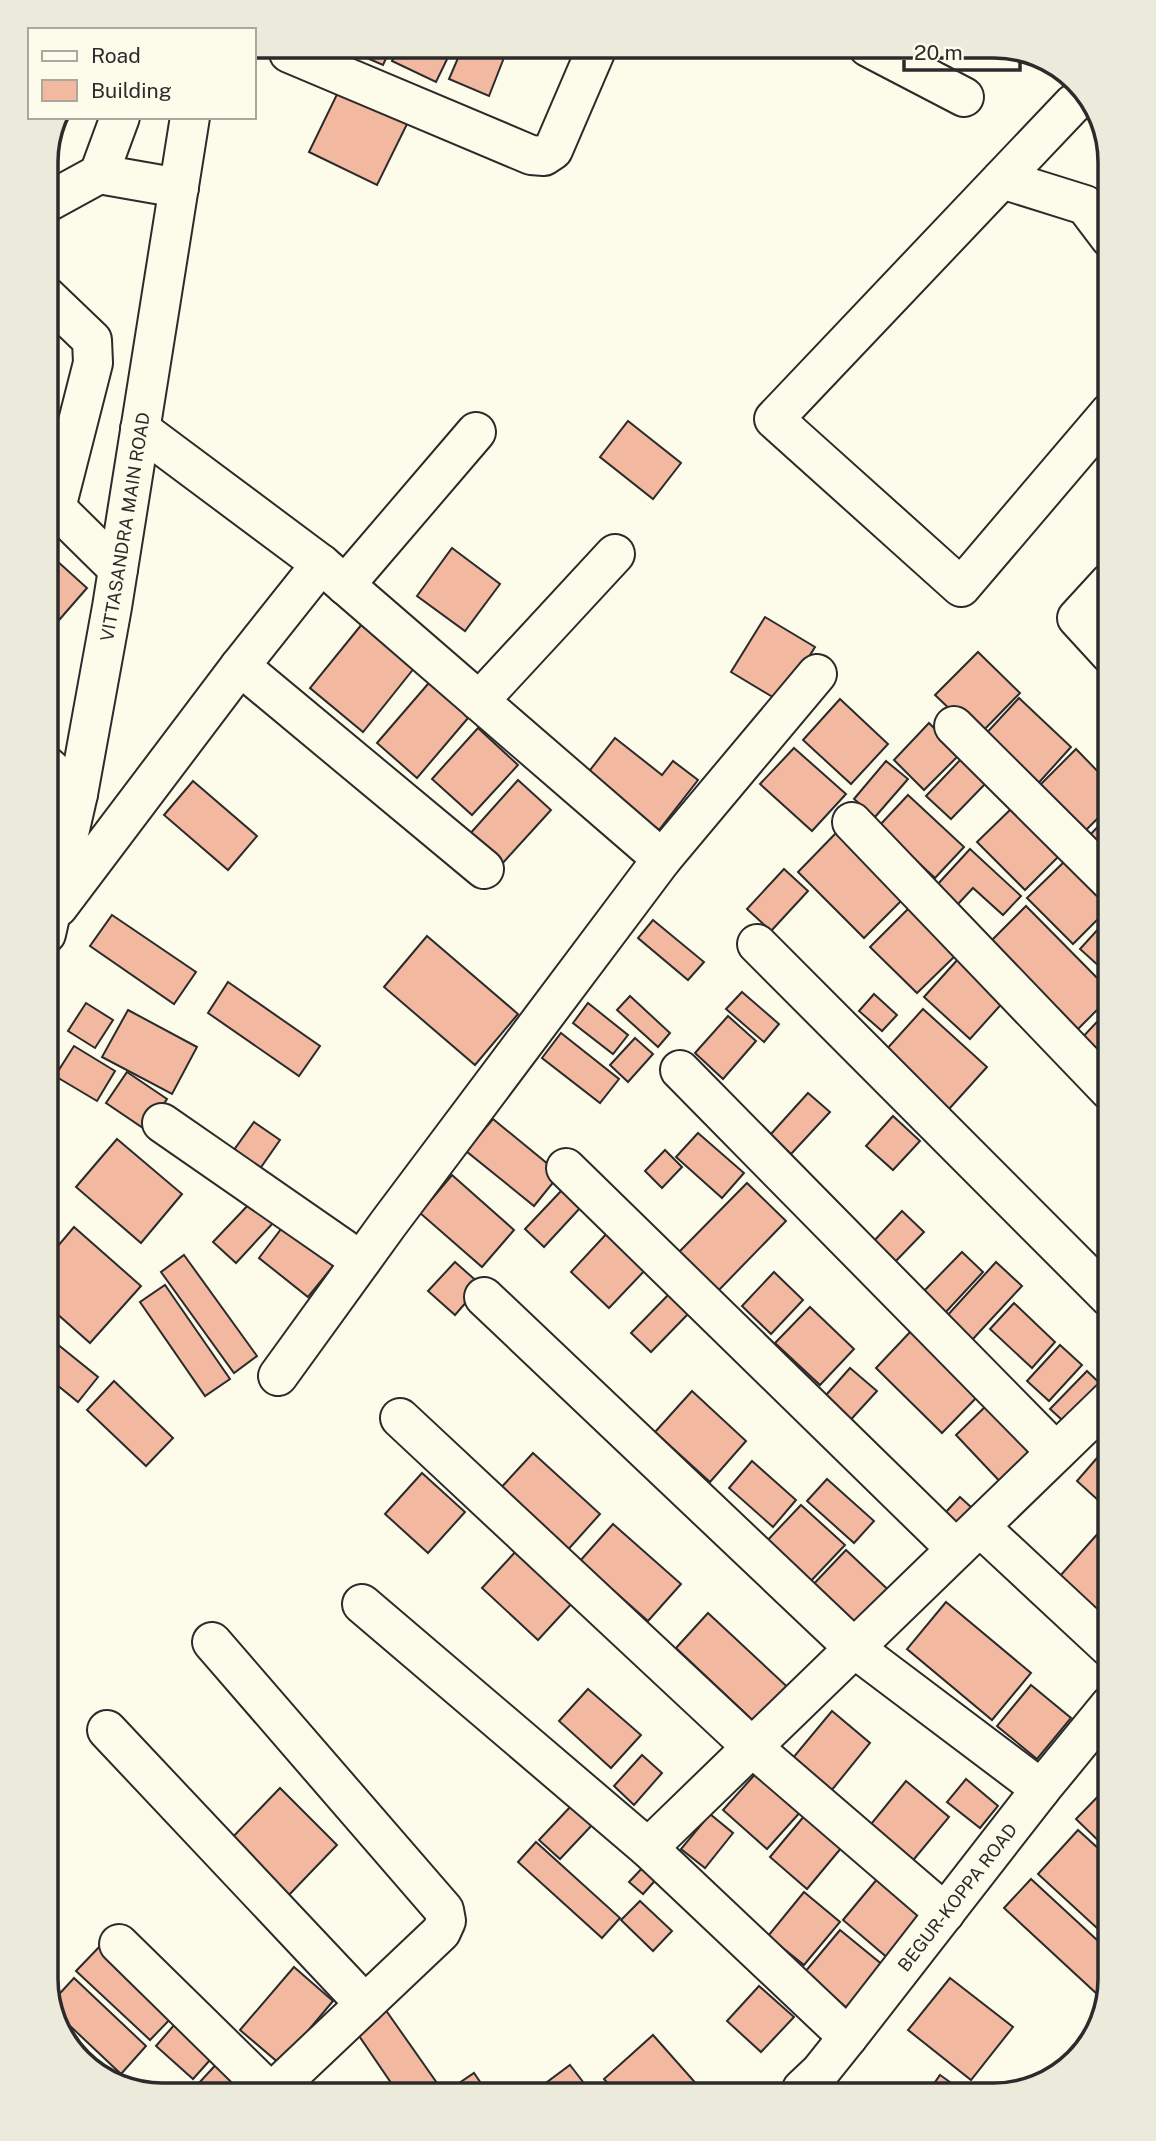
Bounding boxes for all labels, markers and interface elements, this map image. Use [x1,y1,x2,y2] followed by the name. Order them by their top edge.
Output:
[28,28,256,119] legend
[904,28,1020,72] scale bar
[914,40,963,65] text: 20 m
[91,43,141,68] text: Road
[91,78,172,103] text: Building
[95,411,153,643] street label: VITTASANDRA MAIN ROAD
[893,1819,1021,1975] street label: BEGUR-KOPPA ROAD

